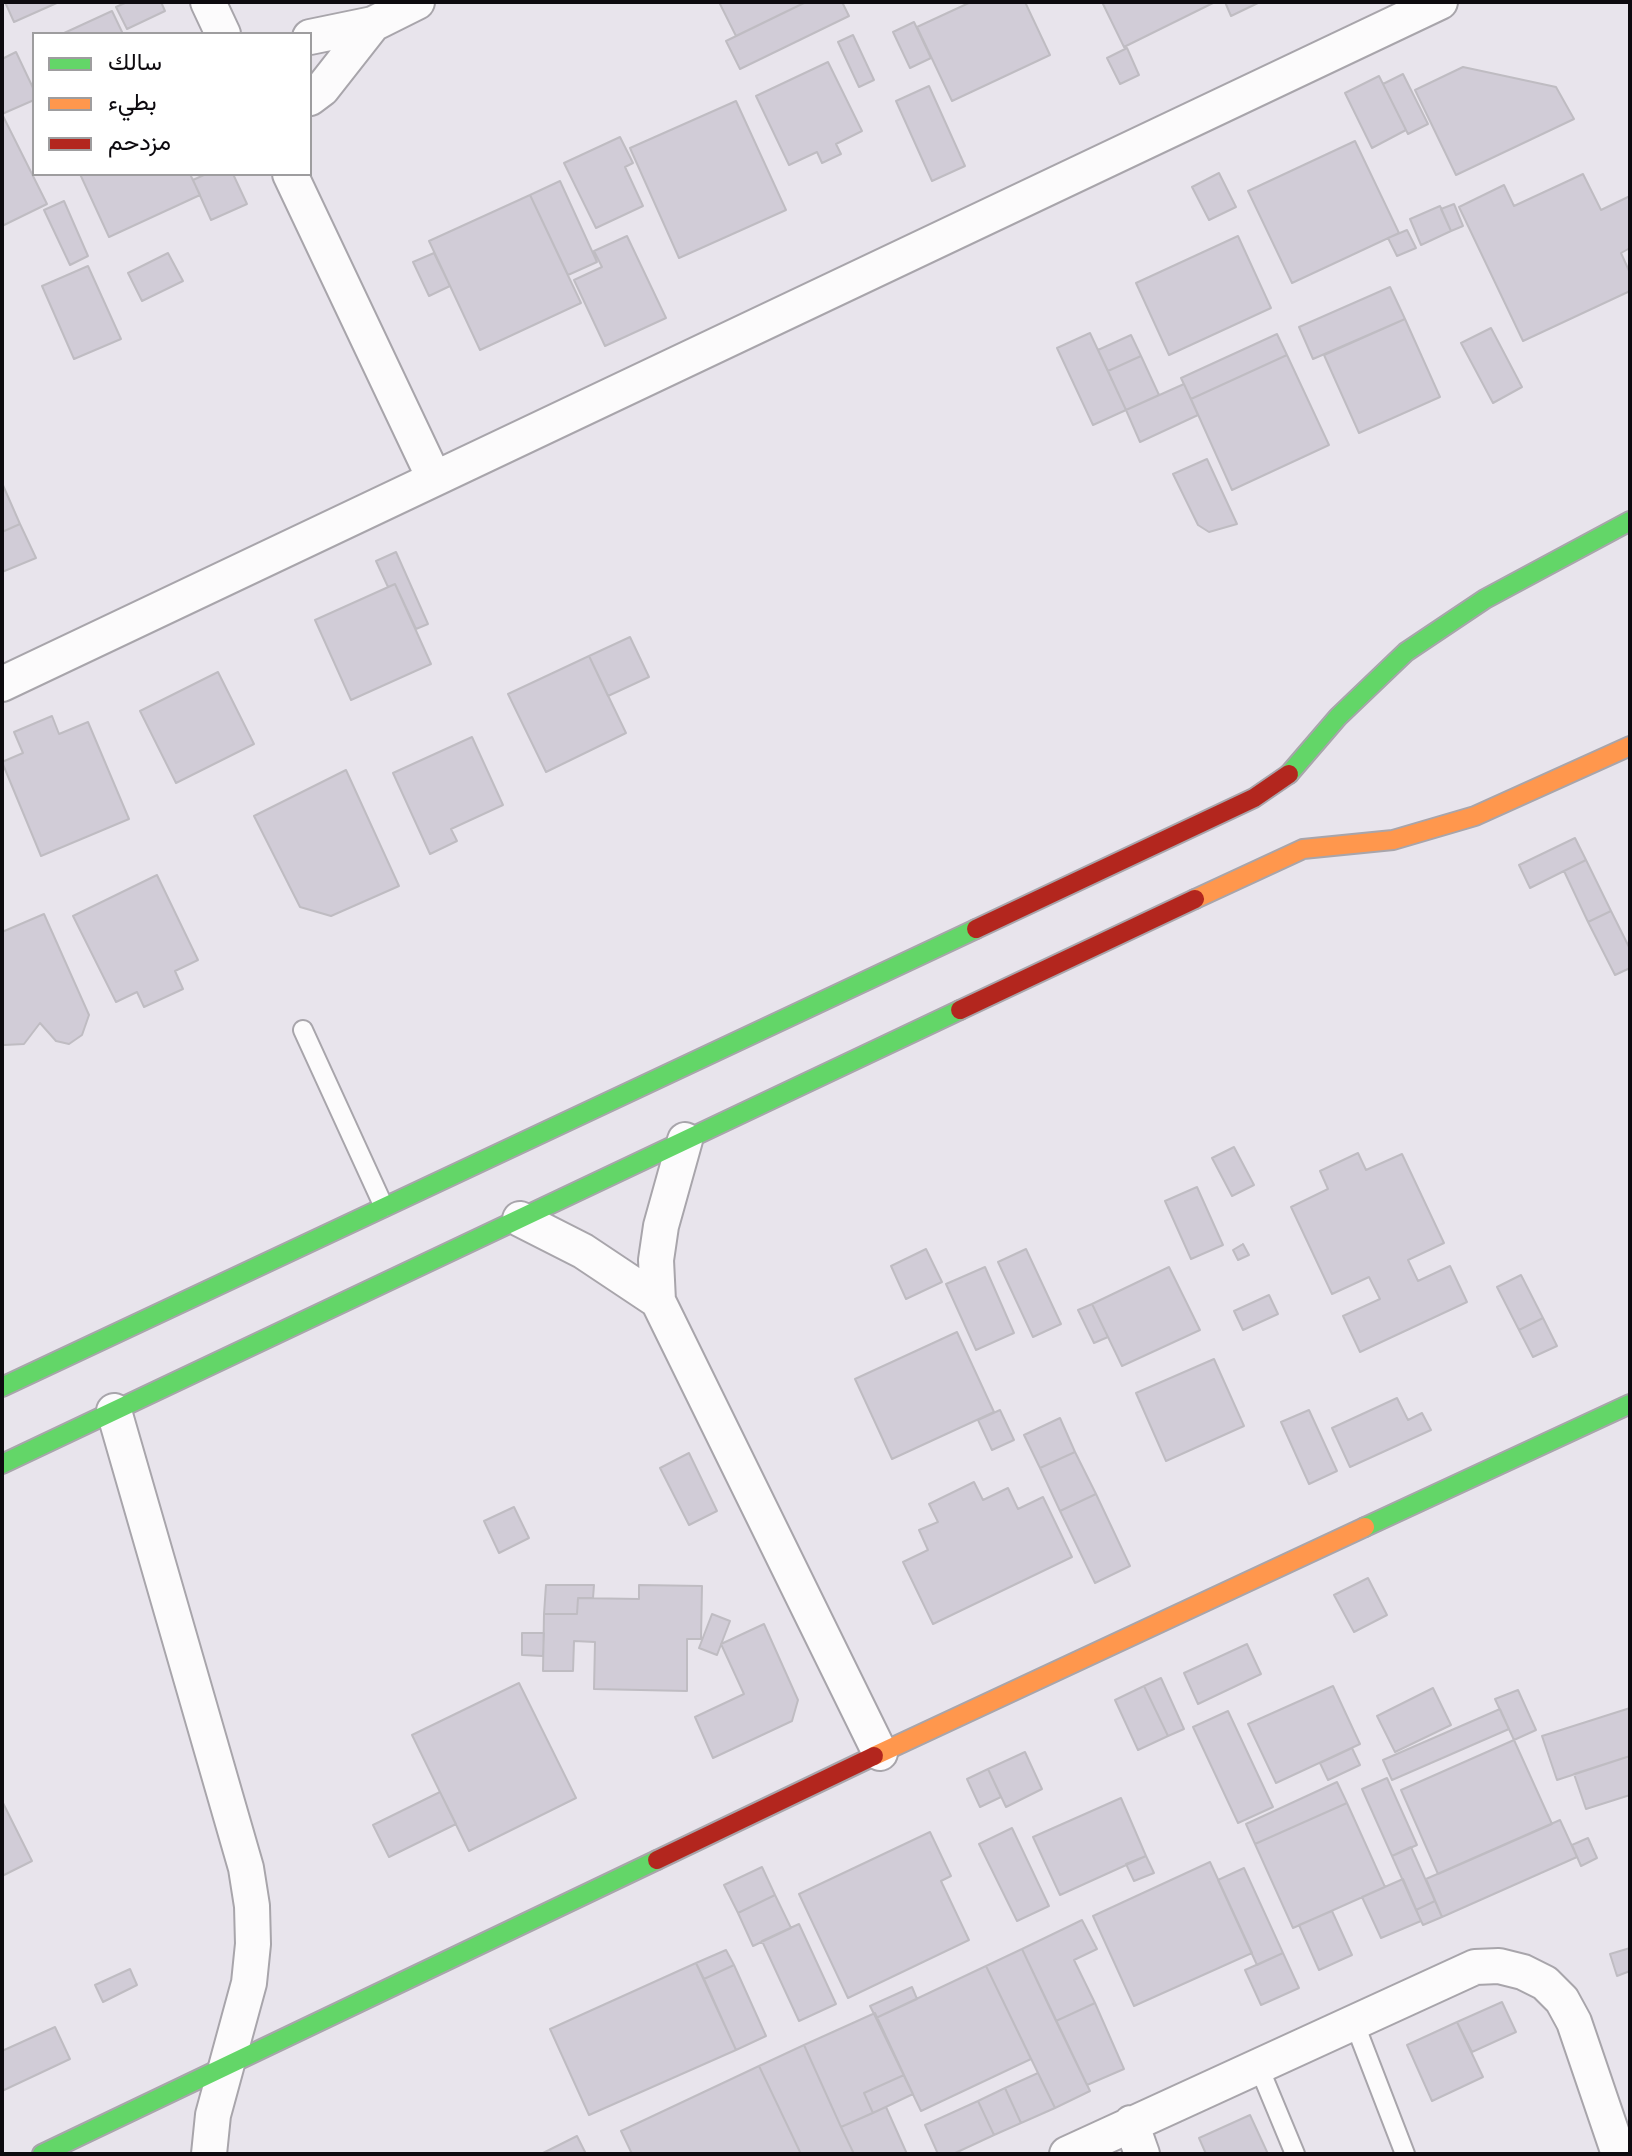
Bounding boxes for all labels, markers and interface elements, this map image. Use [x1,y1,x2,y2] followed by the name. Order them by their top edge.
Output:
[32,32,312,176] legend
[108,47,162,76] text: سالك
[108,87,157,116] text: بطيء
[108,127,171,156] text: مزدحم

